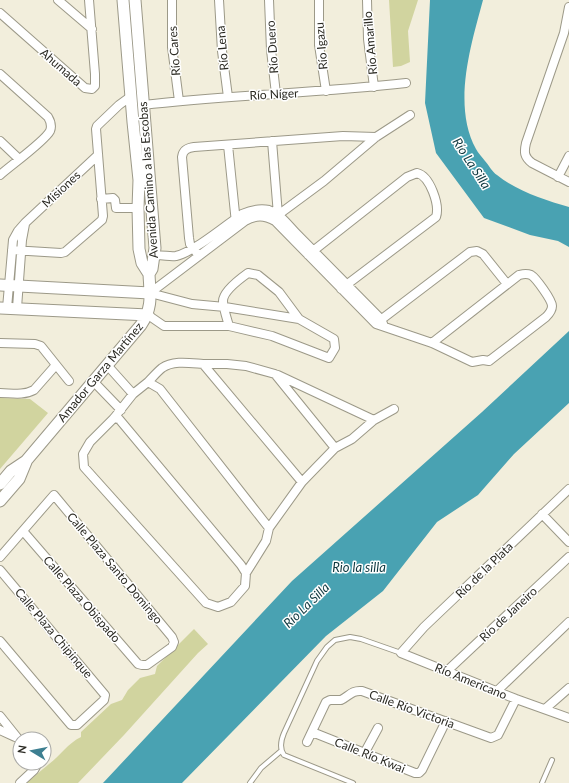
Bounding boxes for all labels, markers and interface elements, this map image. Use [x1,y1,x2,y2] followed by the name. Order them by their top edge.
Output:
[360,11,380,75] street label: Río Amarillo
[263,20,281,74] street label: Río Duero
[311,22,331,70] street label: Río Igazu
[213,25,231,71] street label: Río Lena
[165,26,183,76] street label: Río Cares
[37,45,85,89] street label: Ahumada
[249,85,299,103] street label: Río Níger
[135,101,161,259] street label: Avenida Camino a las Escobas
[450,134,495,192] water label: Río La Silla
[39,167,83,211] street label: Misiones
[54,319,146,425] street label: Amador Garza Martínez
[64,509,166,627] street label: Calle Plaza Santo Domingo
[452,539,516,601] street label: Río de la Plata
[40,553,124,646] street label: Calle Plaza Obispado
[332,559,386,575] water label: Rio la silla
[280,579,333,631] water label: Río La Silla
[476,583,540,645] street label: Río de Janeiro
[12,585,96,681] street label: Calle Plaza Chipinque
[433,660,509,702] street label: Río Americano
[367,687,457,731] street label: Calle Río Victoria
[12,731,52,771] north arrow
[332,734,408,776] street label: Calle Río Kwai
[15,744,29,754] text: N

